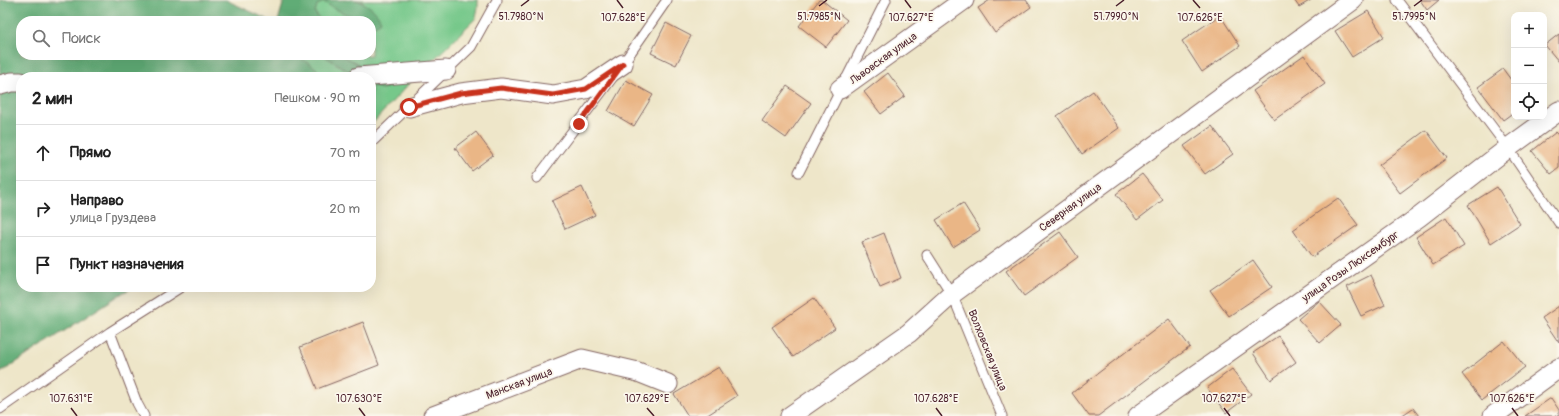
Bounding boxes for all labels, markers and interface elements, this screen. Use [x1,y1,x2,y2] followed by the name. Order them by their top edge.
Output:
[499,11,544,23] text: 51.7980°N
[797,11,841,23] text: 51.7985°N
[1093,11,1139,23] text: 51.7990°N
[1392,11,1436,23] text: 51.7995°N
[601,12,645,24] text: 107.628°E
[889,12,933,24] text: 107.627°E
[1177,12,1223,24] text: 107.626°E
[1511,12,1547,120] map controls
[1511,12,1547,48] button: +
[16,16,376,60] search box
[30,27,52,49] icon: search
[62,29,101,48] text: Поиск
[846,30,919,88] street label: Львовская улица
[1511,48,1547,84] button: −
[1511,84,1547,120] button: locate
[32,88,72,109] text: 2 мин
[275,90,360,106] text: Пешком · 90 m
[400,98,418,116] route start
[570,115,588,133] route end
[32,142,54,164] icon: ahead
[70,143,111,162] text: Прямо
[330,145,360,161] text: 70 m
[1037,180,1104,234] street label: Северная улица
[70,191,124,210] text: Направо
[32,198,54,220] icon: right
[329,201,360,217] text: 20 m
[70,210,156,226] text: улица Груздева
[1299,228,1401,305] street label: улица Розы Люксембург
[32,254,54,276] icon: arrive
[70,255,184,274] text: Пункт назначения
[965,308,1010,393] street label: Волховская улица
[484,365,554,402] street label: Манская улица
[49,393,93,405] text: 107.631°E
[336,393,382,405] text: 107.630°E
[625,393,669,405] text: 107.629°E
[914,393,958,405] text: 107.628°E
[1202,393,1246,405] text: 107.627°E
[1489,393,1535,405] text: 107.626°E

